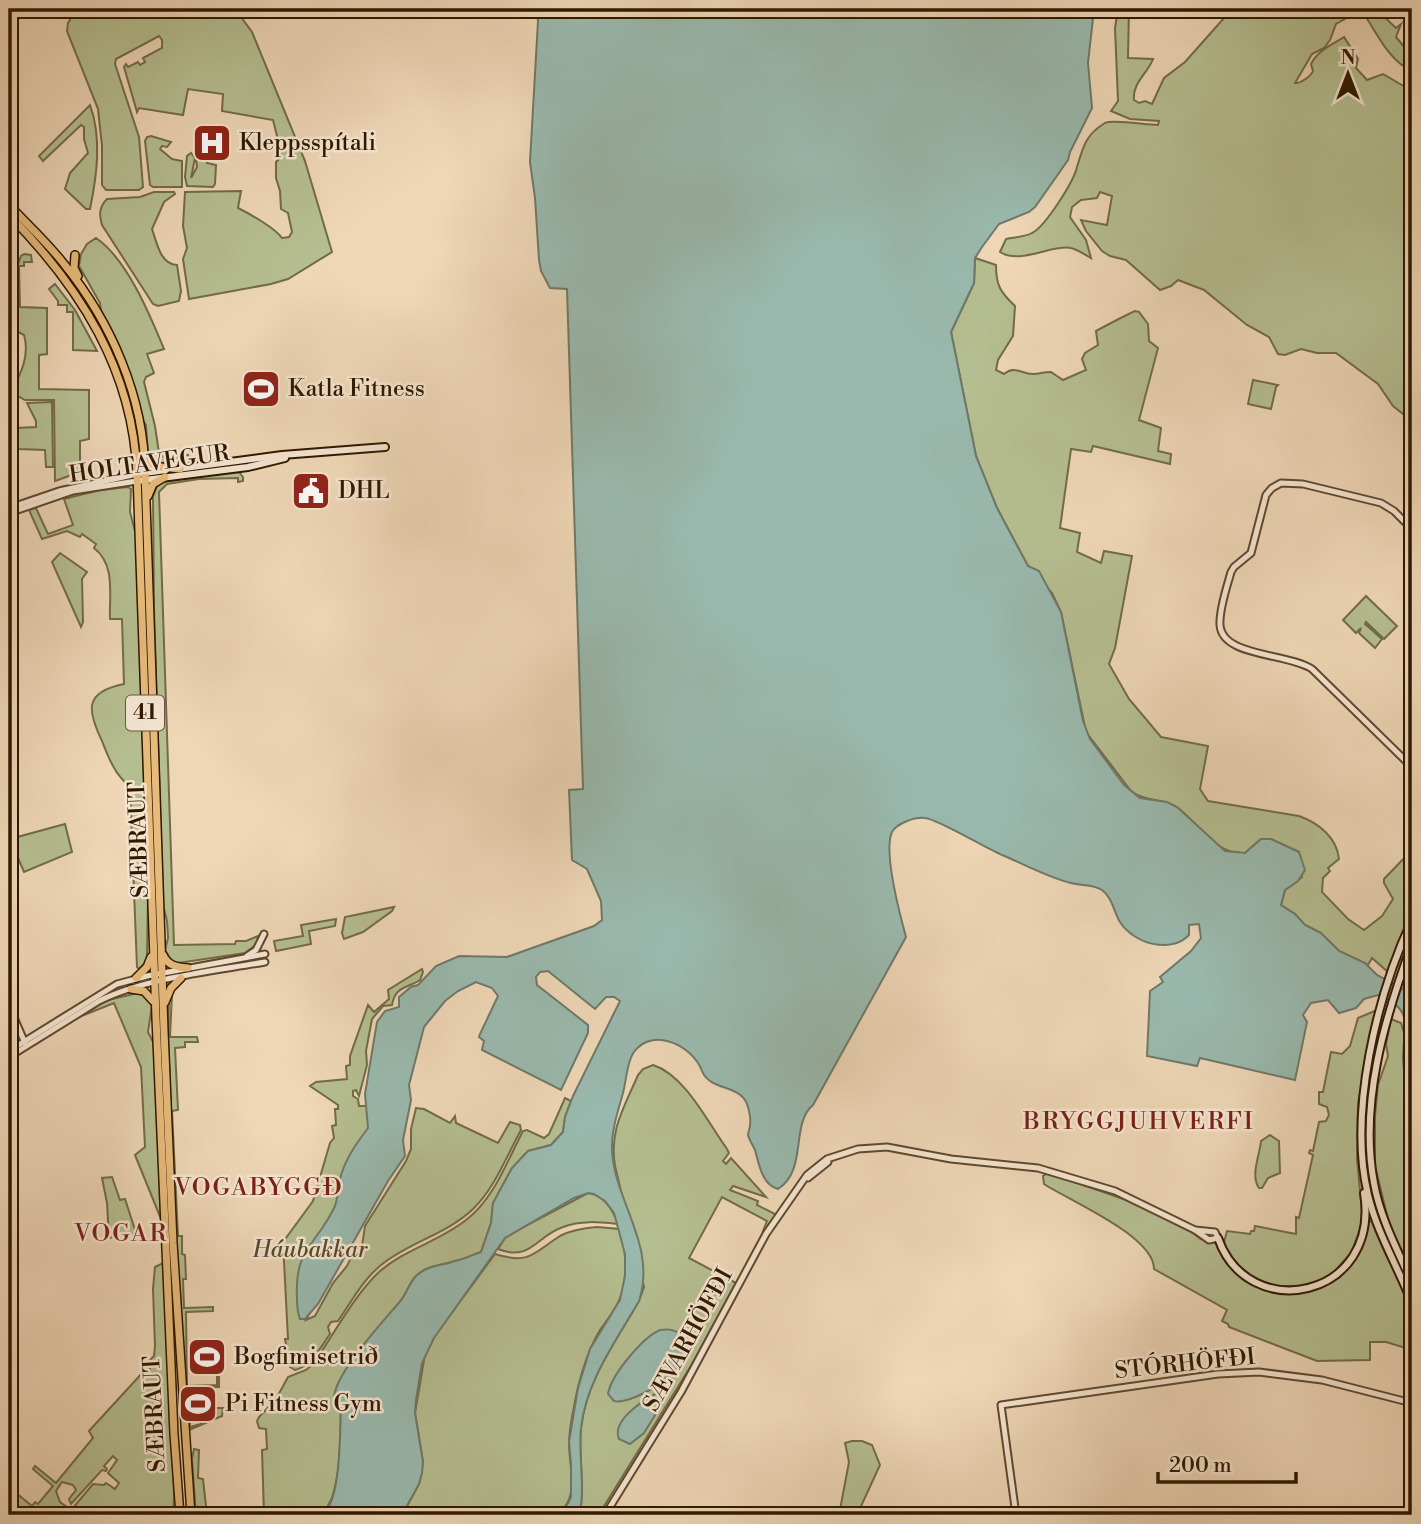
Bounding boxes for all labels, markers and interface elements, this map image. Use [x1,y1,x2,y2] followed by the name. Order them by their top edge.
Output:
[1312,38,1382,108] north arrow
[1340,46,1356,70] text: N
[191,122,233,164] hospital icon: Kleppsspítali
[239,129,376,157] place label: Kleppsspítali
[240,368,282,410] sports icon: Katla Fitness
[288,375,425,403] place label: Katla Fitness
[67,439,232,489] street label: HOLTAVEGUR
[290,470,332,512] public building icon: DHL
[338,477,390,505] place label: DHL
[126,696,164,730] road number: 41
[123,781,155,899] street label: SÆBRAUT
[1022,1107,1255,1137] district label: BRYGGJUHVERFI
[173,1173,344,1203] district label: VOGABYGGÐ
[73,1219,168,1249] district label: VOGAR
[251,1236,369,1264] park label: Háubakkar
[635,1262,739,1416] street label: SÆVARHÖFÐI
[186,1336,228,1378] sports icon: Bogfimisetrið
[1113,1340,1257,1385] street label: STÓRHÖFÐI
[233,1343,378,1371] place label: Bogfimisetrið
[138,1355,172,1473] street label: SÆBRAUT
[177,1383,219,1425] sports icon: Pi Fitness Gym
[225,1390,382,1418] place label: Pi Fitness Gym
[1158,1440,1297,1484] scale bar
[1169,1453,1232,1479] text: 200 m

